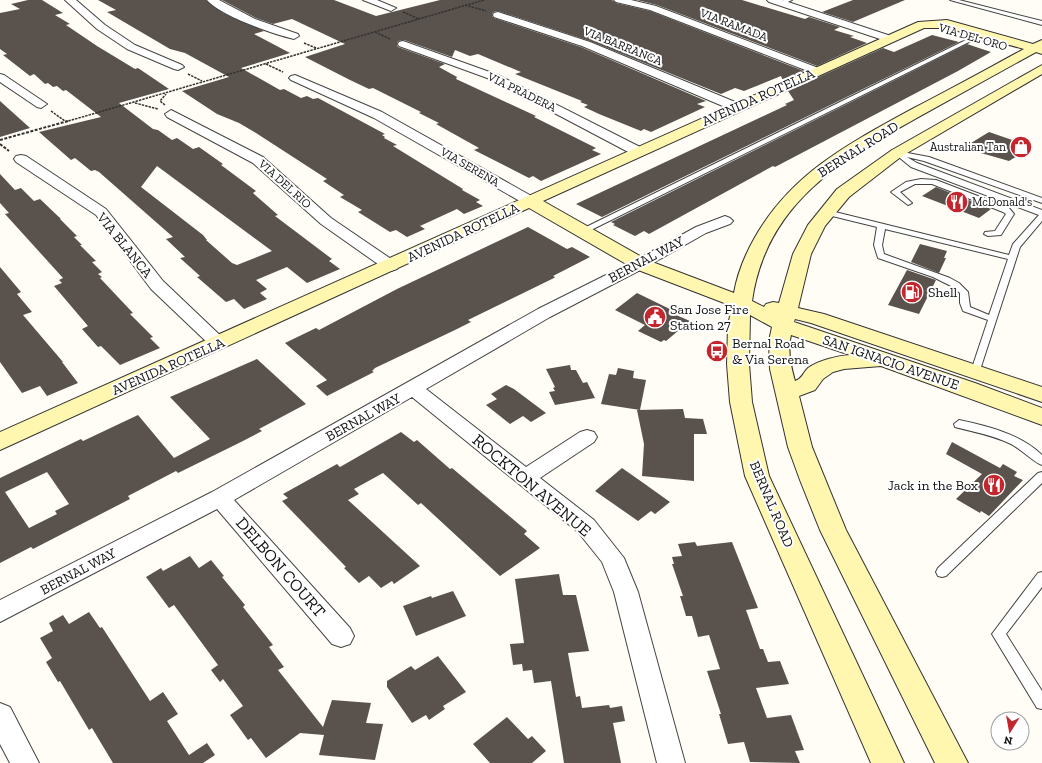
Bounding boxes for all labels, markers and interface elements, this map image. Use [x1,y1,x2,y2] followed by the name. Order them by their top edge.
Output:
[697,5,770,44] street label: VIA RAMADA
[936,20,1009,54] street label: VIA DEL ORO
[581,24,664,68] street label: VIA BARRANCA
[699,65,818,130] street label: AVENIDA ROTELLA
[485,69,559,115] street label: VIA PRADERA
[815,118,902,181] street label: BERNAL ROAD
[1008,134,1034,160] shop icon: Australian Tan
[930,140,1006,154] place label: Australian Tan
[437,144,502,190] street label: VIA SERENA
[255,156,314,211] street label: VIA DEL RIO
[944,189,970,215] restaurant icon: McDonald's
[972,195,1032,209] place label: McDonald's
[405,199,523,266] street label: AVENIDA ROTELLA
[93,209,157,282] street label: VIA BLANCA
[605,232,687,287] street label: BERNAL WAY
[899,279,925,305] fuel station icon: Shell
[928,284,958,301] place label: Shell
[670,301,749,334] place label: San Jose Fire Station 27
[642,304,668,330] public building icon: San Jose Fire Station 27
[820,331,961,394] street label: SAN IGNACIO AVENUE
[109,334,228,399] street label: AVENIDA ROTELLA
[732,335,809,368] place label: Bernal Road & Via Serena
[704,338,730,364] bus stop icon: Bernal Road & Via Serena
[323,390,404,445] street label: BERNAL WAY
[469,430,595,540] street label: ROCKTON AVENUE
[746,458,797,550] street label: BERNAL ROAD
[981,472,1007,498] restaurant icon: Jack in the Box
[888,477,978,494] place label: Jack in the Box
[232,513,330,622] street label: DELBON COURT
[37,544,119,599] street label: BERNAL WAY
[990,711,1030,751] north arrow
[1002,733,1014,748] text: N

